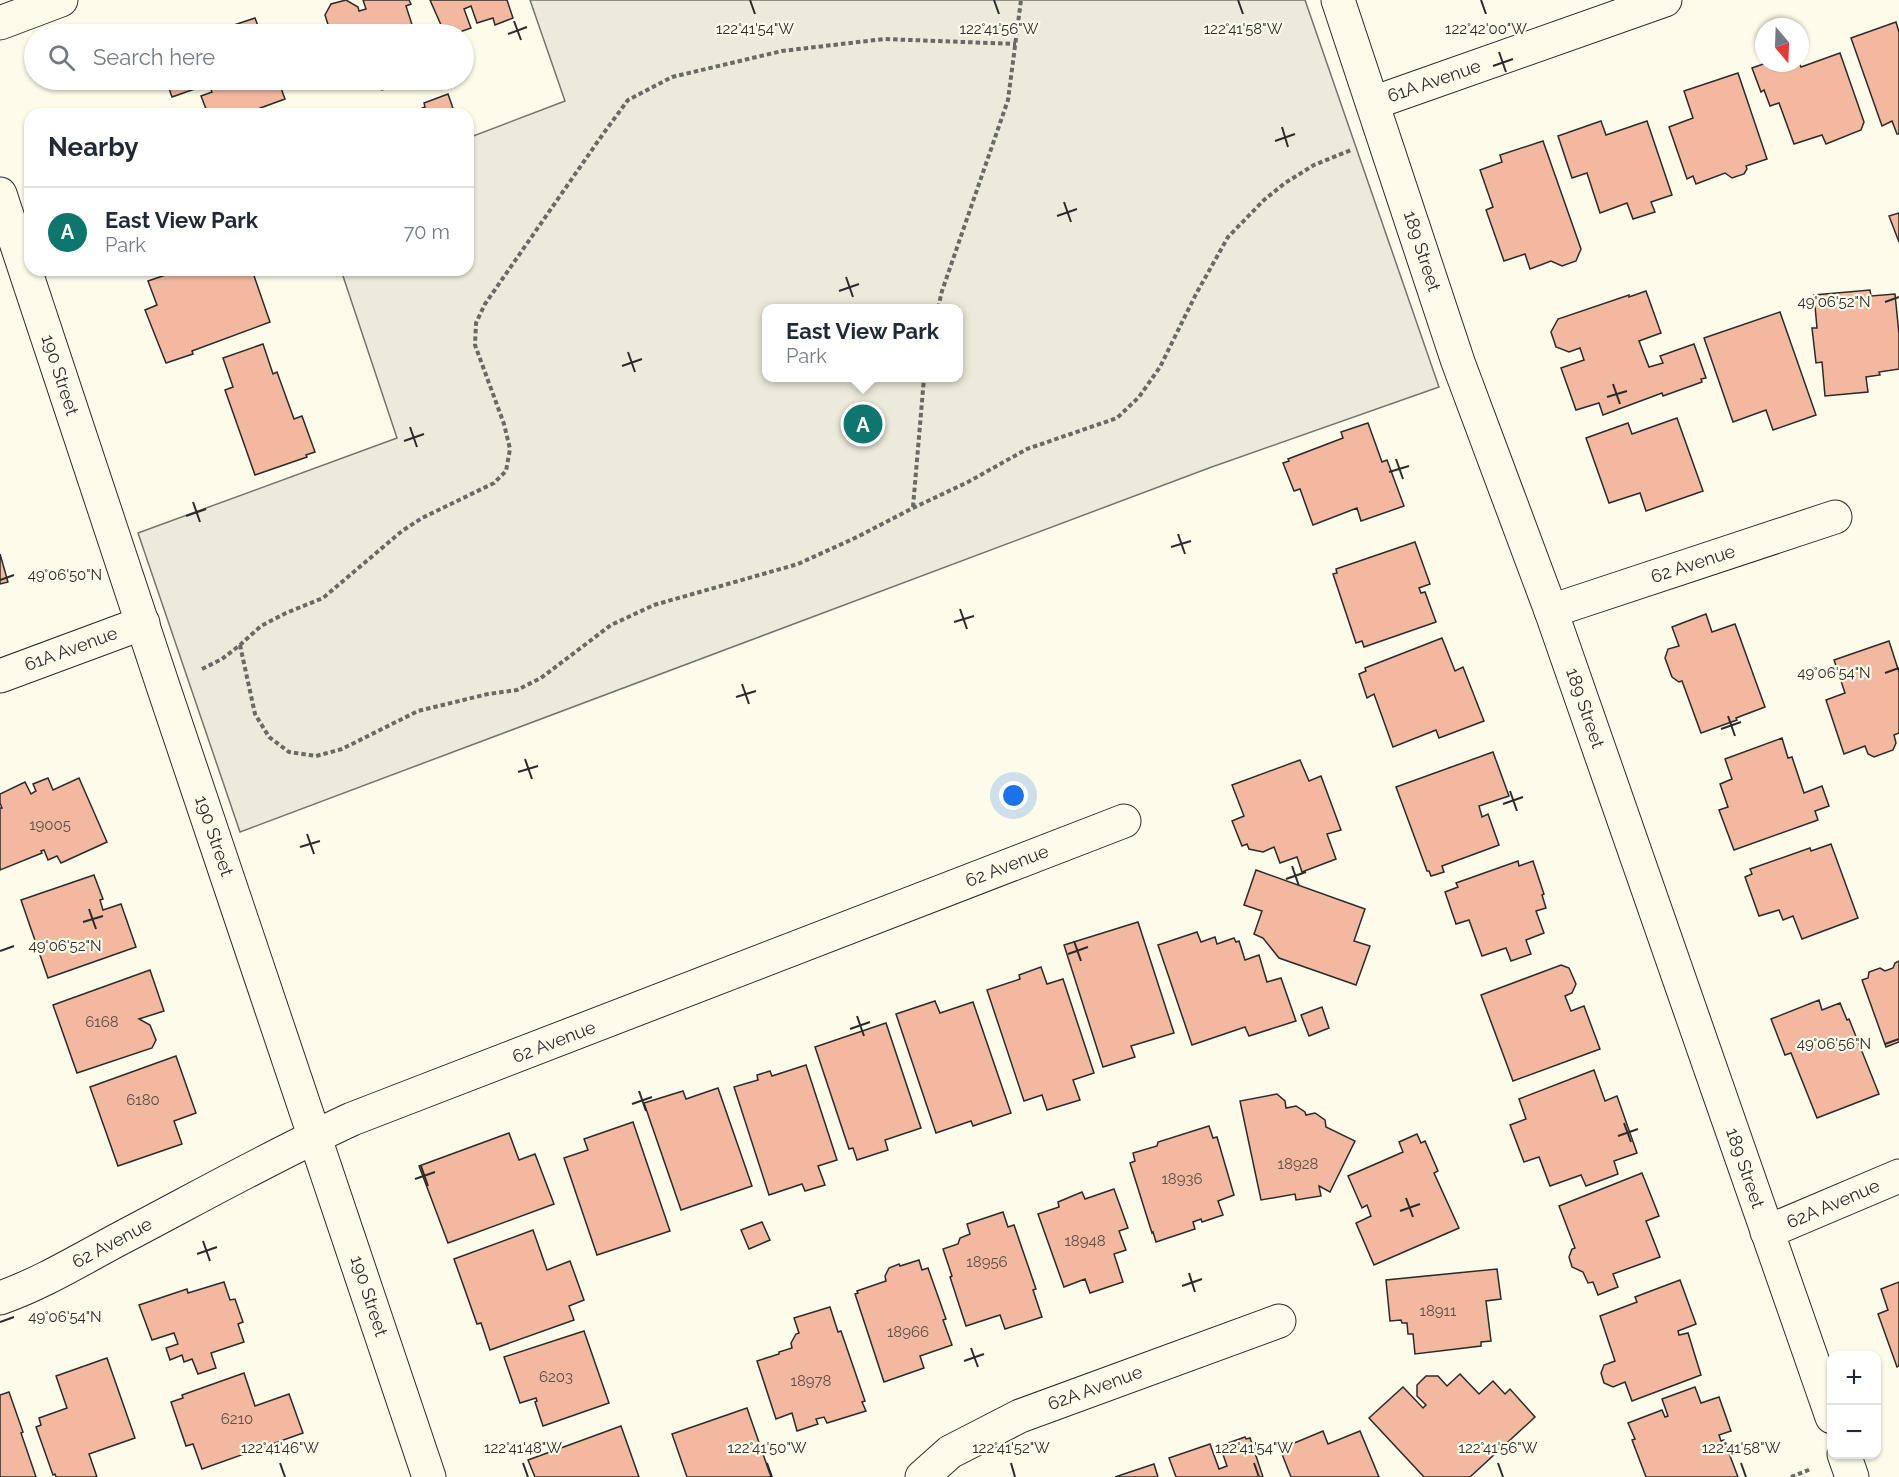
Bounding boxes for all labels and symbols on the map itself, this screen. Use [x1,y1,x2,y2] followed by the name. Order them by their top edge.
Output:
[1755,18,1809,72] north arrow
[716,20,794,38] text: 122°41'54"W
[960,20,1039,38] text: 122°41'56"W
[1204,20,1283,38] text: 122°41'58"W
[1445,20,1527,38] text: 122°42'00"W
[1384,55,1484,106] street label: 61A Avenue
[1400,208,1445,294] street label: 189 Street
[1797,293,1871,311] text: 49°06'52"N
[38,332,83,418] street label: 190 Street
[844,402,882,446] pin: A
[1648,540,1738,587] street label: 62 Avenue
[28,566,102,584] text: 49°06'50"N
[21,622,121,675] street label: 61A Avenue
[1797,664,1871,682] text: 49°06'54"N
[1562,665,1609,751] street label: 189 Street
[999,781,1028,810] your location
[191,793,238,879] street label: 190 Street
[29,816,71,834] house number: 19005
[962,840,1052,891] street label: 62 Avenue
[28,937,102,955] text: 49°06'52"N
[85,1013,119,1031] house number: 6168
[509,1016,599,1067] street label: 62 Avenue
[1797,1035,1871,1053] text: 49°06'56"N
[126,1091,160,1109] house number: 6180
[1722,1125,1769,1211] street label: 189 Street
[1278,1155,1319,1173] house number: 18928
[1161,1170,1203,1188] house number: 18936
[1783,1174,1883,1233] street label: 62A Avenue
[68,1213,156,1272] street label: 62 Avenue
[1064,1232,1106,1250] house number: 18948
[347,1253,392,1339] street label: 190 Street
[966,1253,1008,1271] house number: 18956
[1420,1302,1457,1320] house number: 18911
[28,1308,102,1326] text: 49°06'54"N
[887,1323,929,1341] house number: 18966
[1045,1361,1145,1414] street label: 62A Avenue
[539,1368,573,1386] house number: 6203
[791,1372,832,1390] house number: 18978
[221,1410,253,1428] house number: 6210
[241,1439,319,1457] text: 122°41'46"W
[484,1439,562,1457] text: 122°41'48"W
[728,1439,807,1457] text: 122°41'50"W
[972,1439,1050,1457] text: 122°41'52"W
[1215,1439,1293,1457] text: 122°41'54"W
[1459,1439,1538,1457] text: 122°41'56"W
[1702,1439,1781,1457] text: 122°41'58"W

